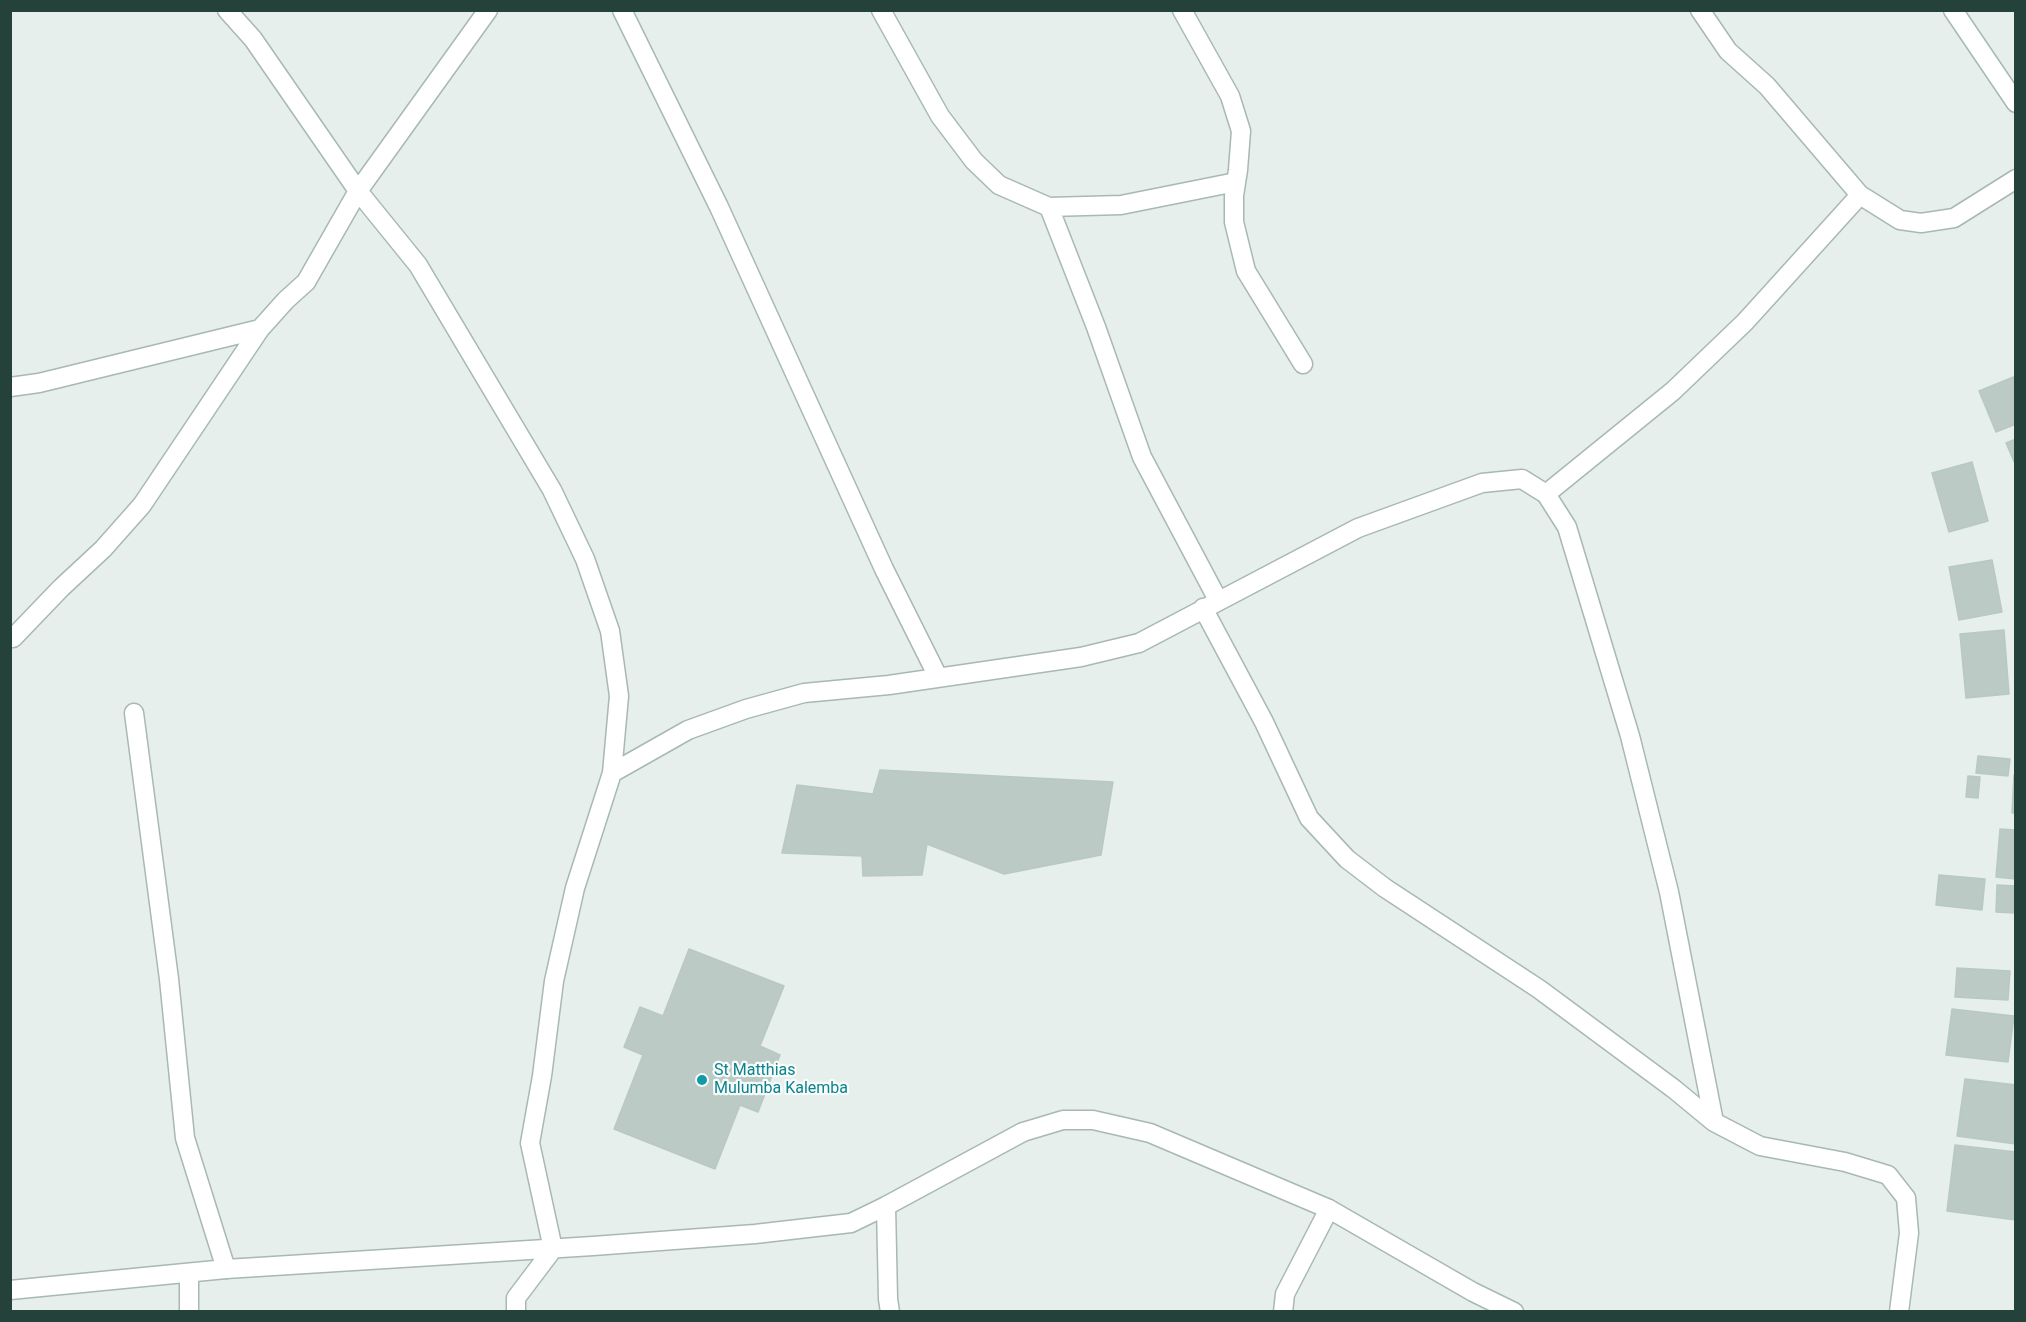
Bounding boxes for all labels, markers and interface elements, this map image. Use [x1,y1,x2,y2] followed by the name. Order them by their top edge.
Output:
[714,1061,848,1099] place label: St Matthias Mulumba Kalemba
[695,1073,709,1087] marker: St Matthias Mulumba Kalemba

